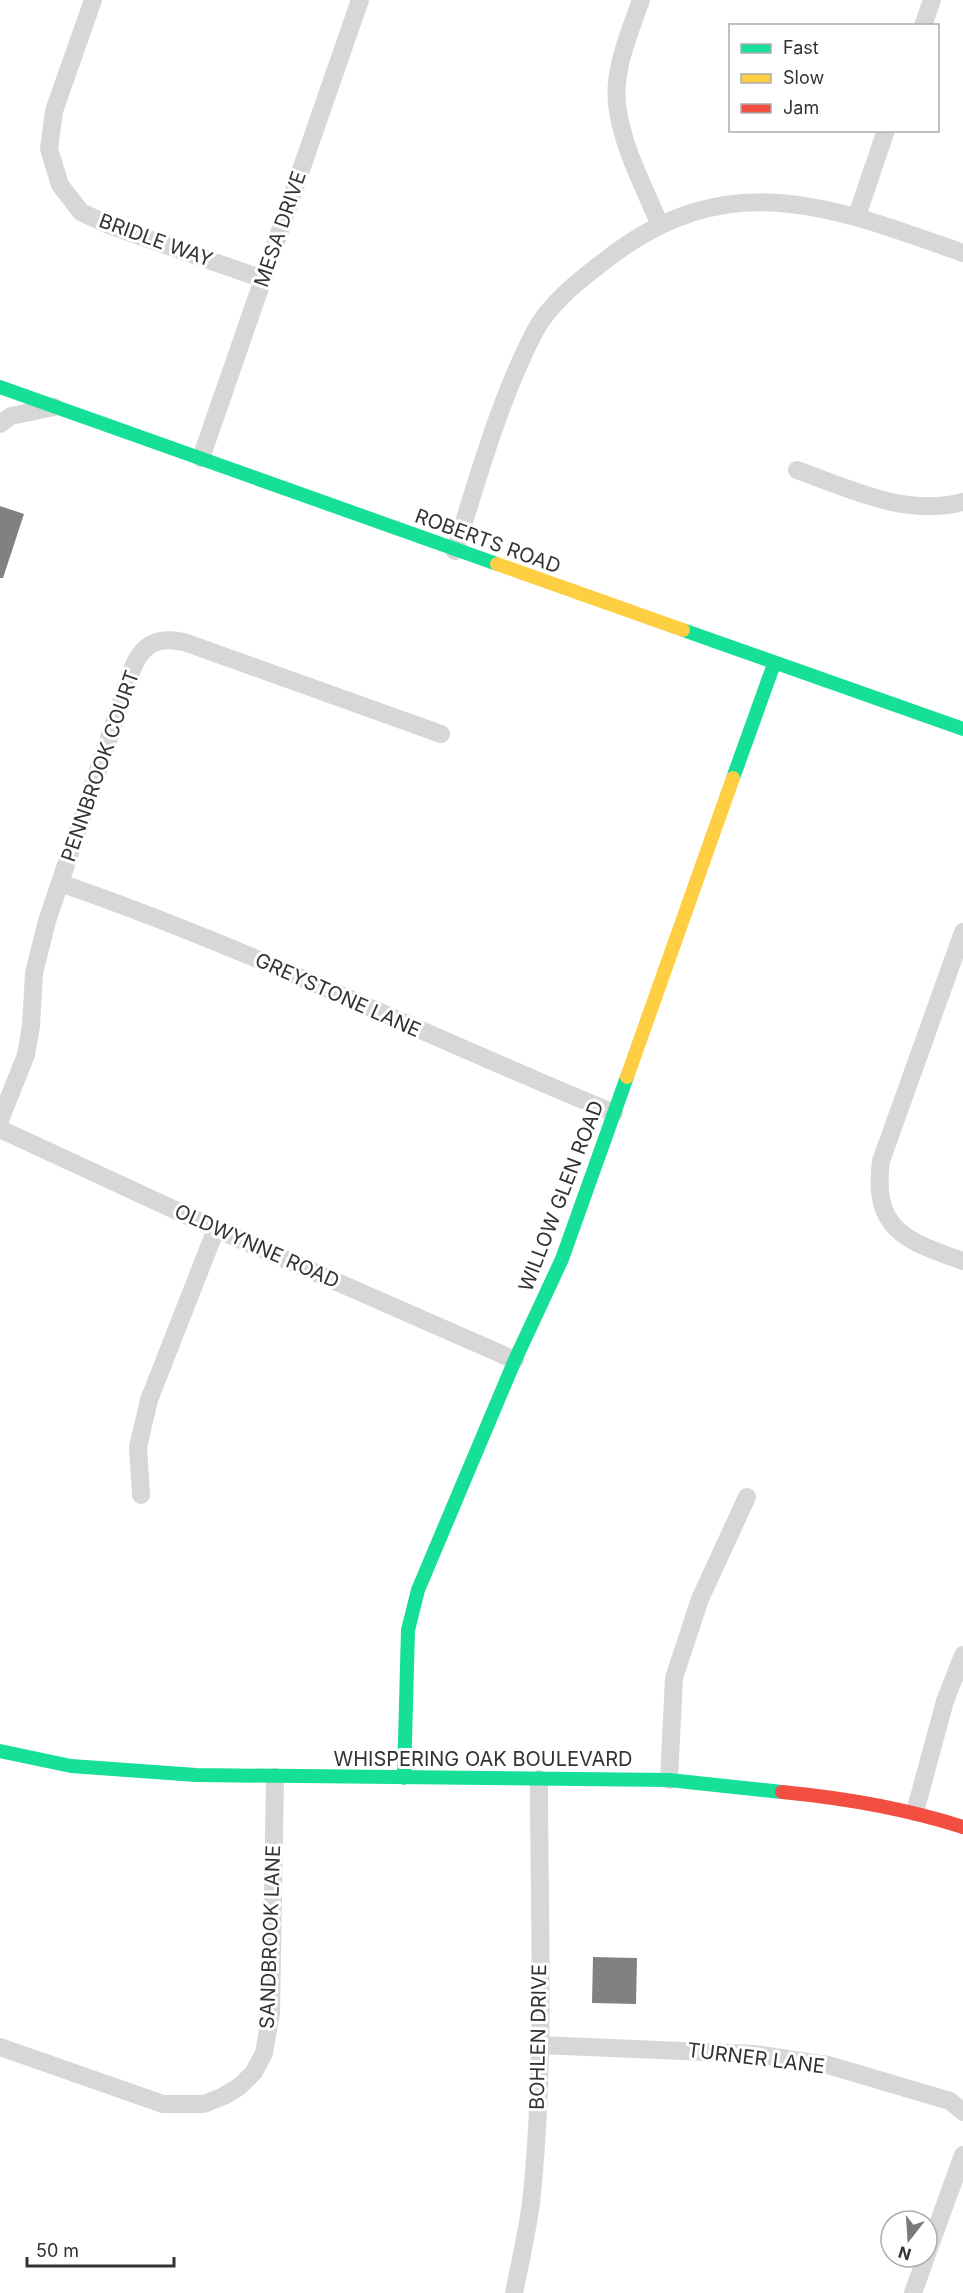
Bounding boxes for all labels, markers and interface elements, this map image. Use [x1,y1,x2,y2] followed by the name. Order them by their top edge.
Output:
[729,24,939,132] legend
[783,37,819,58] text: Fast
[783,67,824,88] text: Slow
[783,97,819,118] text: Jam
[249,168,311,290] street label: MESA DRIVE
[96,208,216,272] street label: BRIDLE WAY
[412,504,564,578] street label: ROBERTS ROAD
[56,667,144,865] street label: PENNBROOK COURT
[251,948,425,1042] street label: GREYSTONE LANE
[514,1097,608,1295] street label: WILLOW GLEN ROAD
[171,1199,343,1293] street label: OLDWYNNE ROAD
[333,1747,633,1771] street label: WHISPERING OAK BOULEVARD
[255,1845,285,2029] street label: SANDBROOK LANE
[525,1964,551,2110] street label: BOHLEN DRIVE
[686,2038,826,2078] street label: TURNER LANE
[879,2209,939,2269] north arrow
[27,2230,174,2268] scale bar
[36,2240,79,2261] text: 50 m
[896,2242,913,2265] text: N

